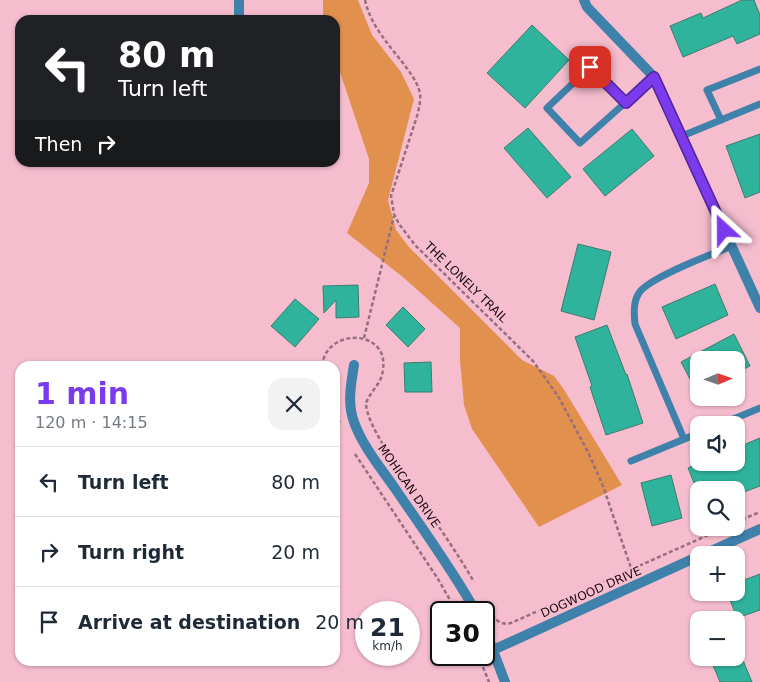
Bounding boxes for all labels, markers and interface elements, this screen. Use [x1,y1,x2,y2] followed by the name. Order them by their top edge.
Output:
[35,35,100,100] icon: left
[118,35,215,75] text: 80 m
[569,46,611,88] pin
[576,53,604,81] icon: arrive
[118,76,207,101] text: Turn left
[92,130,120,158] icon: right
[35,133,82,155] text: Then
[697,203,749,255] position arrow
[421,238,511,325] street label: THE LONELY TRAIL
[690,351,745,406] north arrow
[690,351,745,666] map controls
[35,376,129,411] text: 1 min
[268,378,320,430] button: close
[35,413,148,432] text: 120 m · 14:15
[690,416,745,471] button: sound
[375,442,443,530] street label: MOHICAN DRIVE
[35,468,63,496] icon: left
[78,471,169,493] text: Turn left
[271,471,320,493] text: 80 m
[690,481,745,536] button: search
[35,538,63,566] icon: right
[78,541,184,563] text: Turn right
[271,541,320,563] text: 20 m
[690,546,745,601] button: +
[539,563,643,621] street label: DOGWOOD DRIVE
[430,601,495,666] speed limit sign: 30
[35,608,63,636] icon: arrive
[78,611,300,633] text: Arrive at destination
[315,611,364,633] text: 20 m
[690,611,745,666] button: −
[370,613,405,642] text: 21
[372,639,403,653] text: km/h

